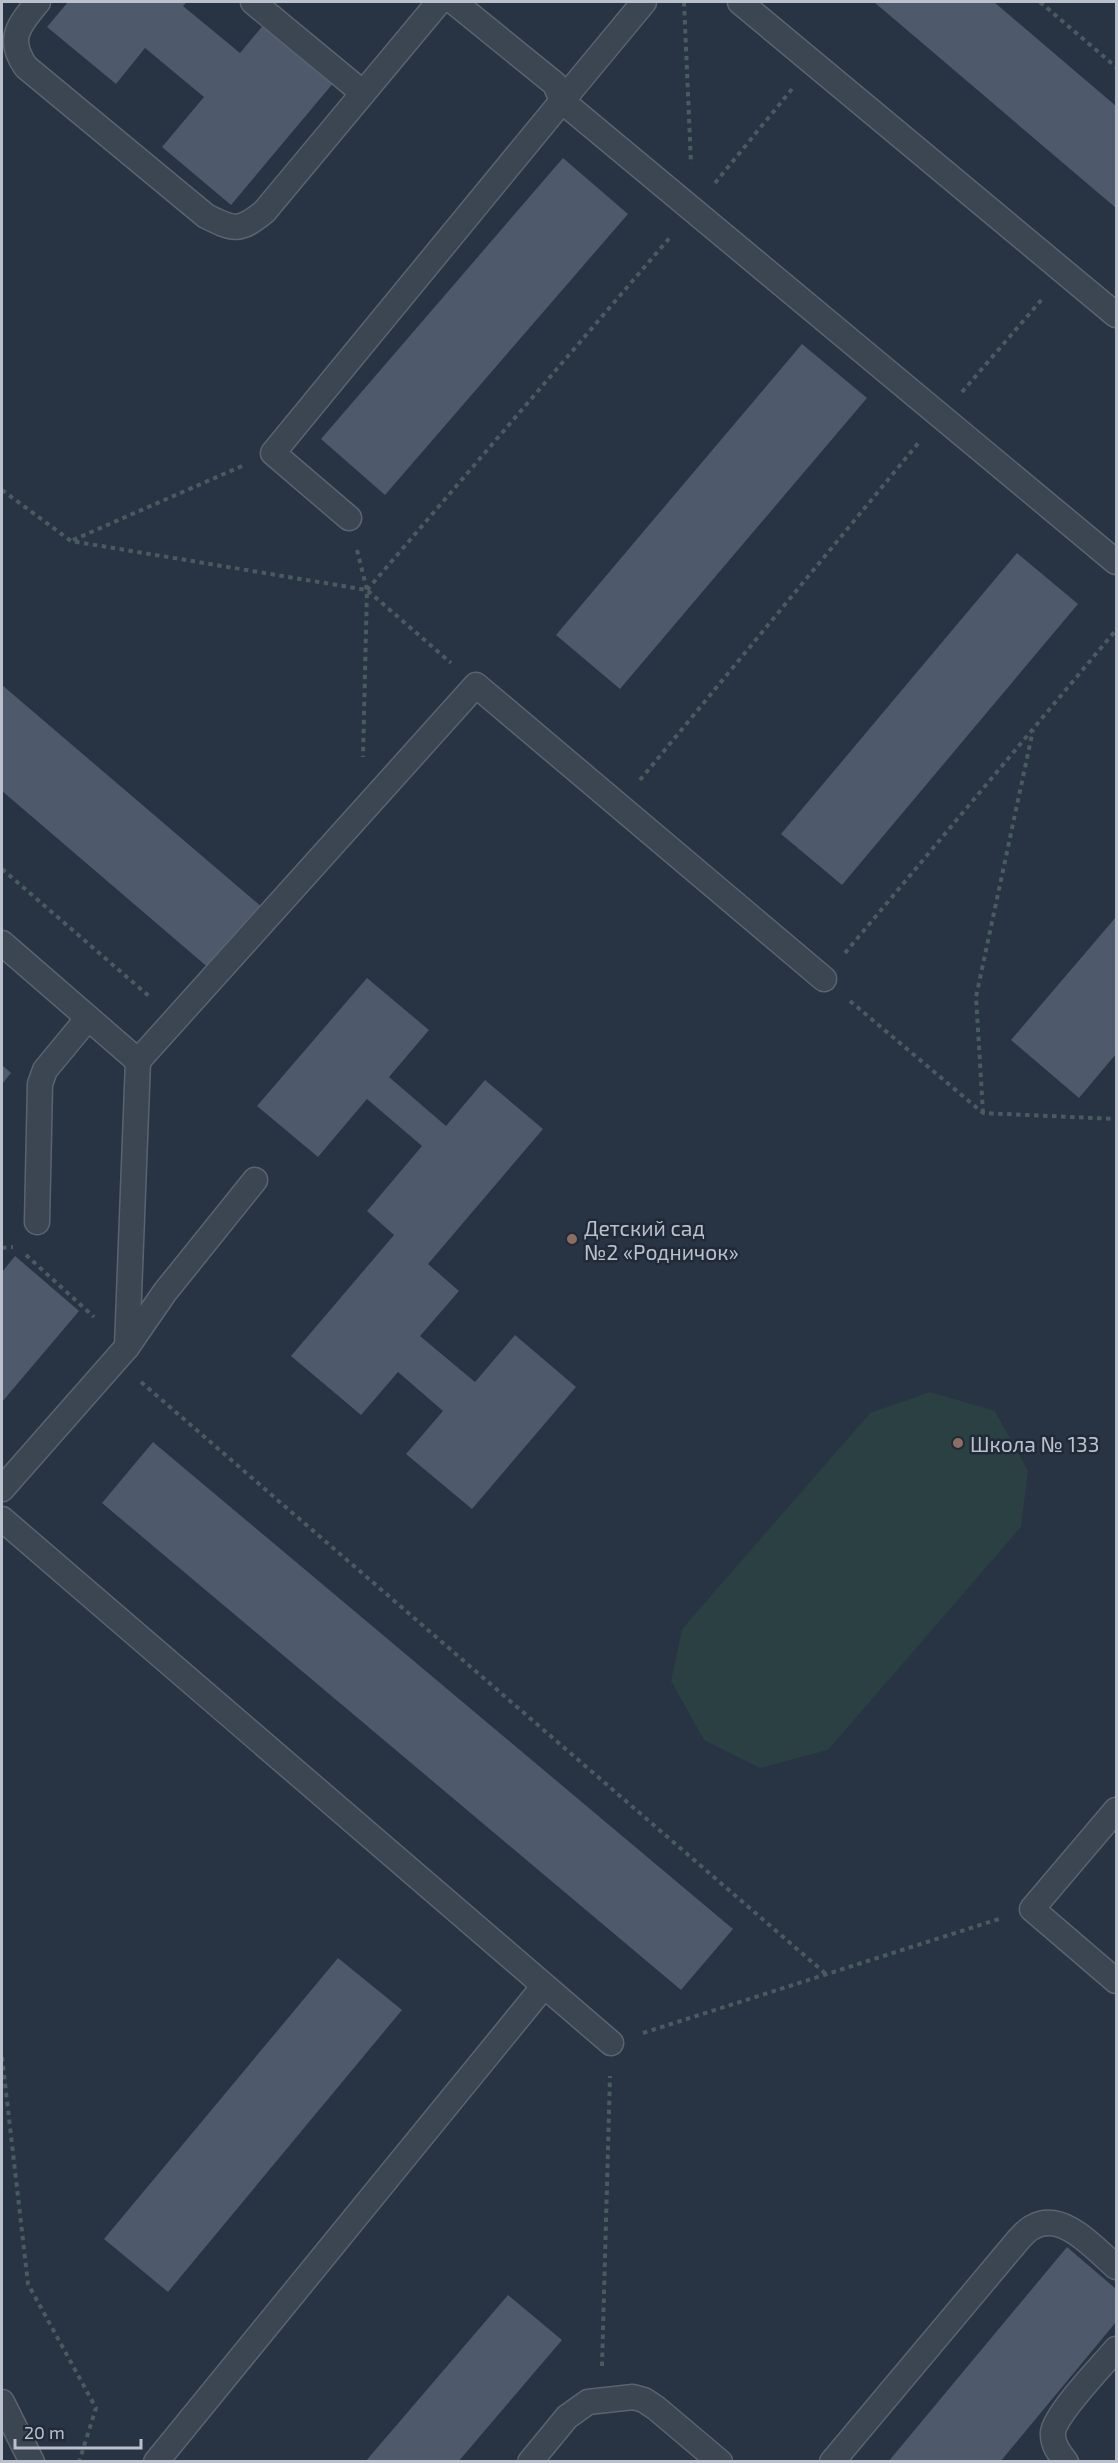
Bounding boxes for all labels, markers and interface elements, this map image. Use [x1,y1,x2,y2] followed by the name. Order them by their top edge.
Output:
[584,1215,739,1264] place label: Детский сад №2 «Родничок»
[565,1232,579,1246] marker: Детский сад №2 «Родничок»
[970,1431,1099,1456] place label: Школа № 133
[951,1436,965,1450] marker: Школа № 133
[15,2412,141,2450] scale bar
[24,2421,65,2443] text: 20 m

